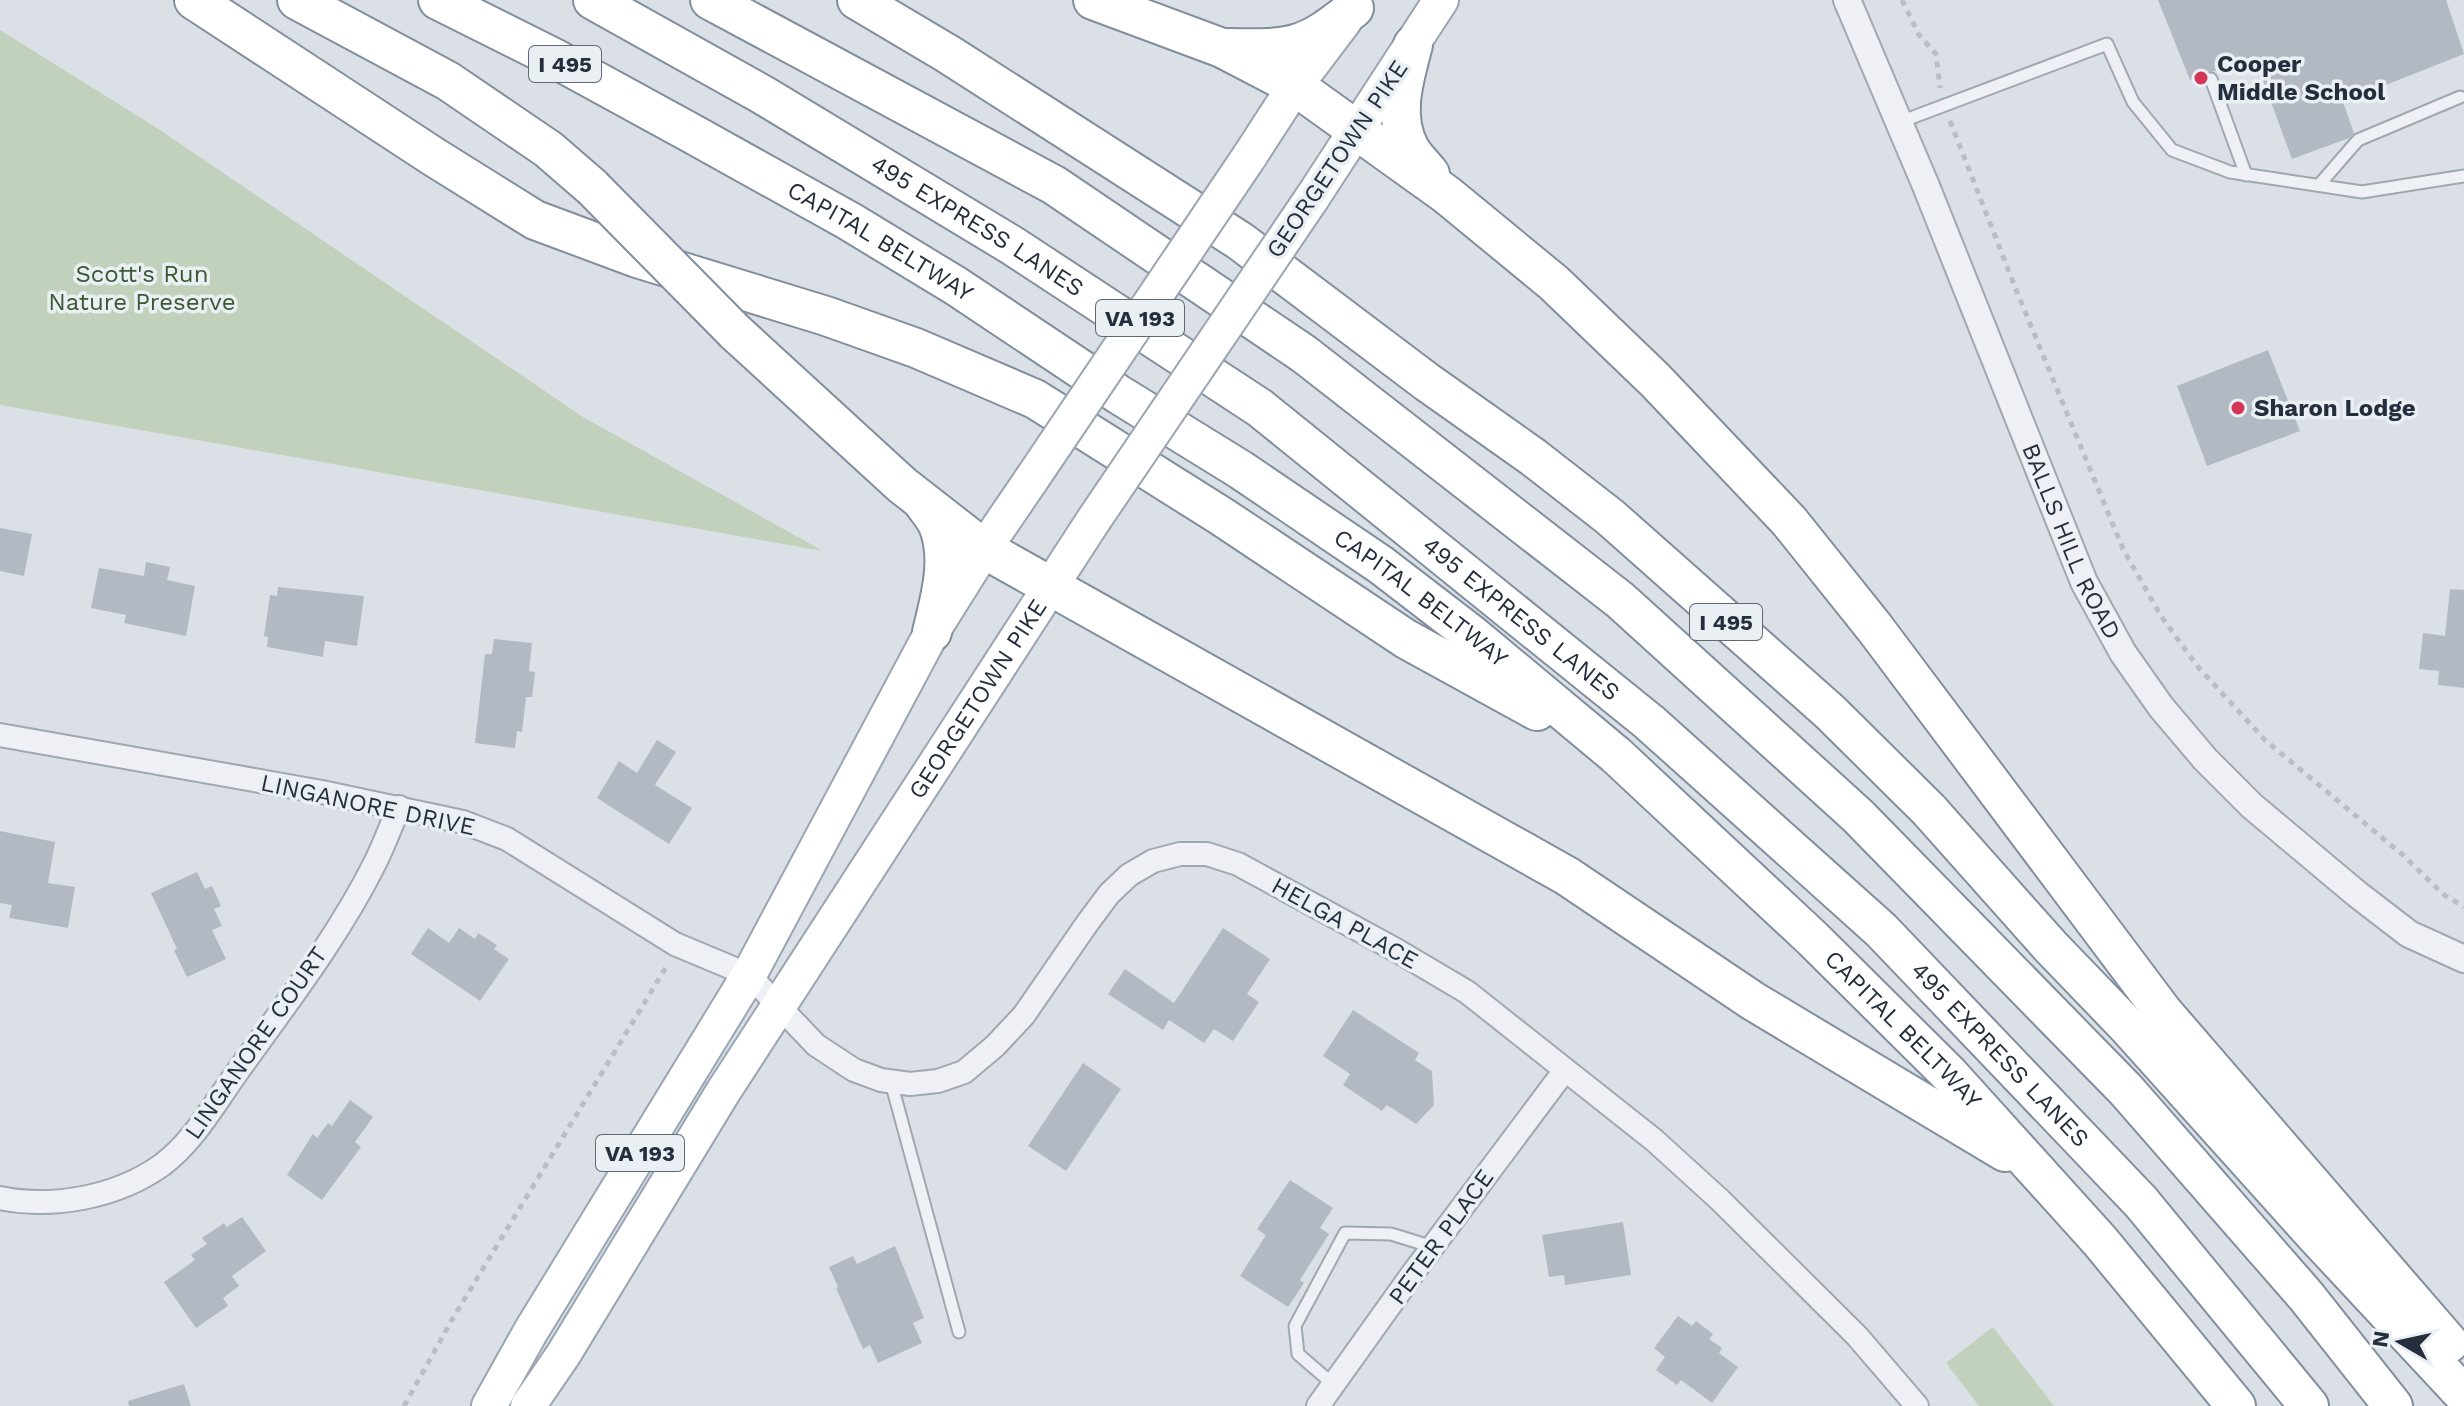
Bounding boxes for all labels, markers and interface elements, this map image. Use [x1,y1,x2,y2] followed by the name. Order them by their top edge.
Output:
[529,46,601,82] road number: I 495
[2217,50,2385,106] place label: Cooper Middle School
[1260,55,1414,263] street label: GEORGETOWN PIKE
[2192,69,2210,87] marker: Cooper Middle School
[866,150,1089,302] street label: 495 EXPRESS LANES
[783,176,979,308] street label: CAPITAL BELTWAY
[48,260,236,316] park label: Scott's Run Nature Preserve
[1096,300,1184,336] road number: VA 193
[2254,394,2416,422] place label: Sharon Lodge
[2229,399,2247,417] marker: Sharon Lodge
[2016,439,2127,644] street label: BALLS HILL ROAD
[1329,523,1514,673] street label: CAPITAL BELTWAY
[1417,531,1625,707] street label: 495 EXPRESS LANES
[903,594,1053,804] street label: GEORGETOWN PIKE
[1690,604,1762,640] road number: I 495
[258,769,478,841] street label: LINGANORE DRIVE
[1267,871,1423,975] street label: HELGA PLACE
[179,941,333,1145] street label: LINGANORE COURT
[1819,945,1988,1115] street label: CAPITAL BELTWAY
[1905,956,2095,1153] street label: 495 EXPRESS LANES
[596,1135,684,1171] road number: VA 193
[1383,1164,1499,1310] street label: PETER PLACE
[2360,1302,2440,1382] north arrow
[2367,1329,2394,1349] text: N

